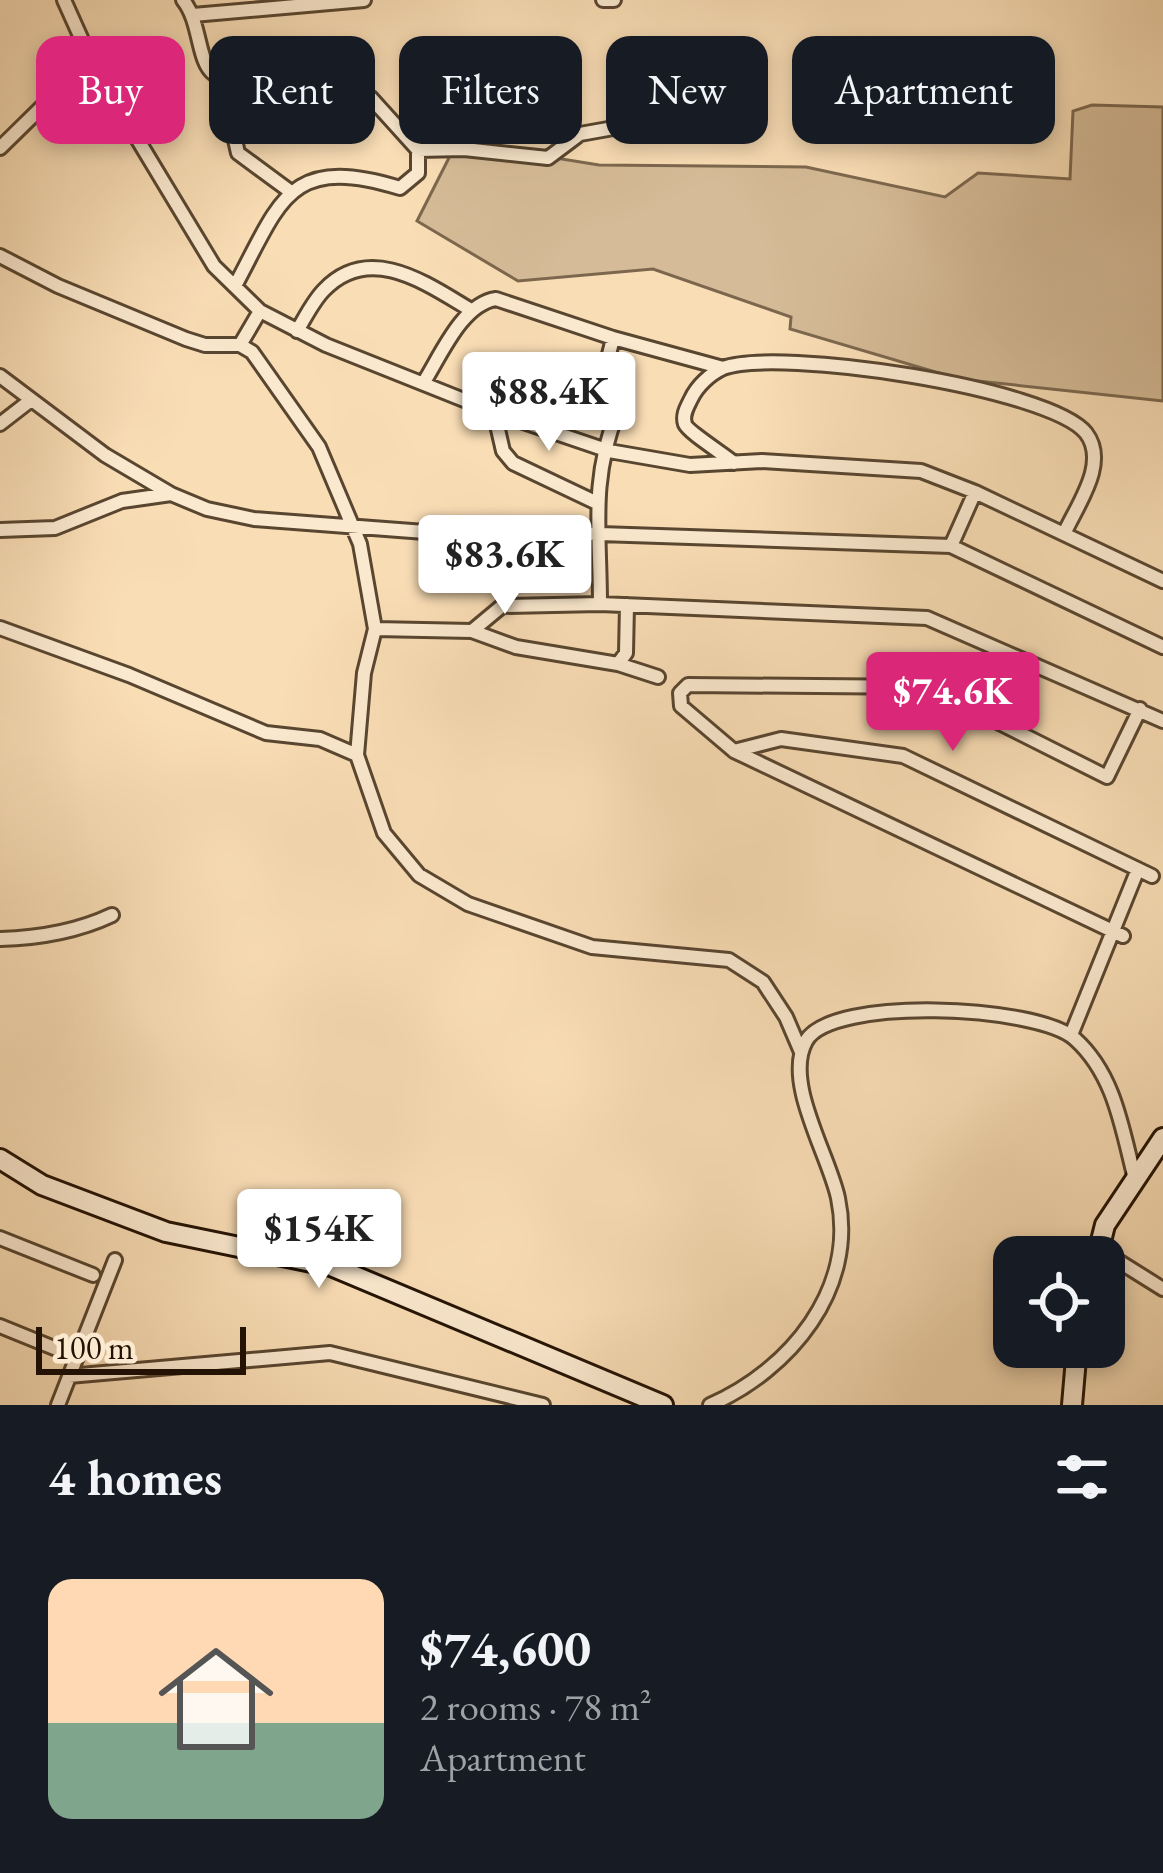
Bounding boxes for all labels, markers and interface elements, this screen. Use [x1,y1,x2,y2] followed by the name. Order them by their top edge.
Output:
[36,36,185,144] chip: Buy
[209,36,375,144] chip: Rent
[399,36,582,144] chip: Filters
[606,36,768,144] chip: New
[792,36,1055,144] chip: Apartment
[451,352,647,454] pin: $88.4K
[489,365,609,416] text: $88.4K
[407,515,603,617] pin: $83.6K
[445,528,565,579] text: $83.6K
[855,652,1051,754] pin: $74.6K
[893,665,1013,716] text: $74.6K
[235,1189,403,1291] pin: $154K
[264,1202,374,1253] text: $154K
[993,1236,1125,1368] map controls
[993,1236,1125,1368] button: locate
[36,1321,246,1374] scale bar
[54,1326,134,1369] text: 100 m
[48,1444,222,1510] text: 4 homes
[1049,1444,1115,1510] icon: filters
[420,1615,591,1681] text: $74,600
[144,1627,288,1771] icon: home
[420,1681,652,1732] text: 2 rooms · 78 m²
[420,1732,586,1783] text: Apartment

